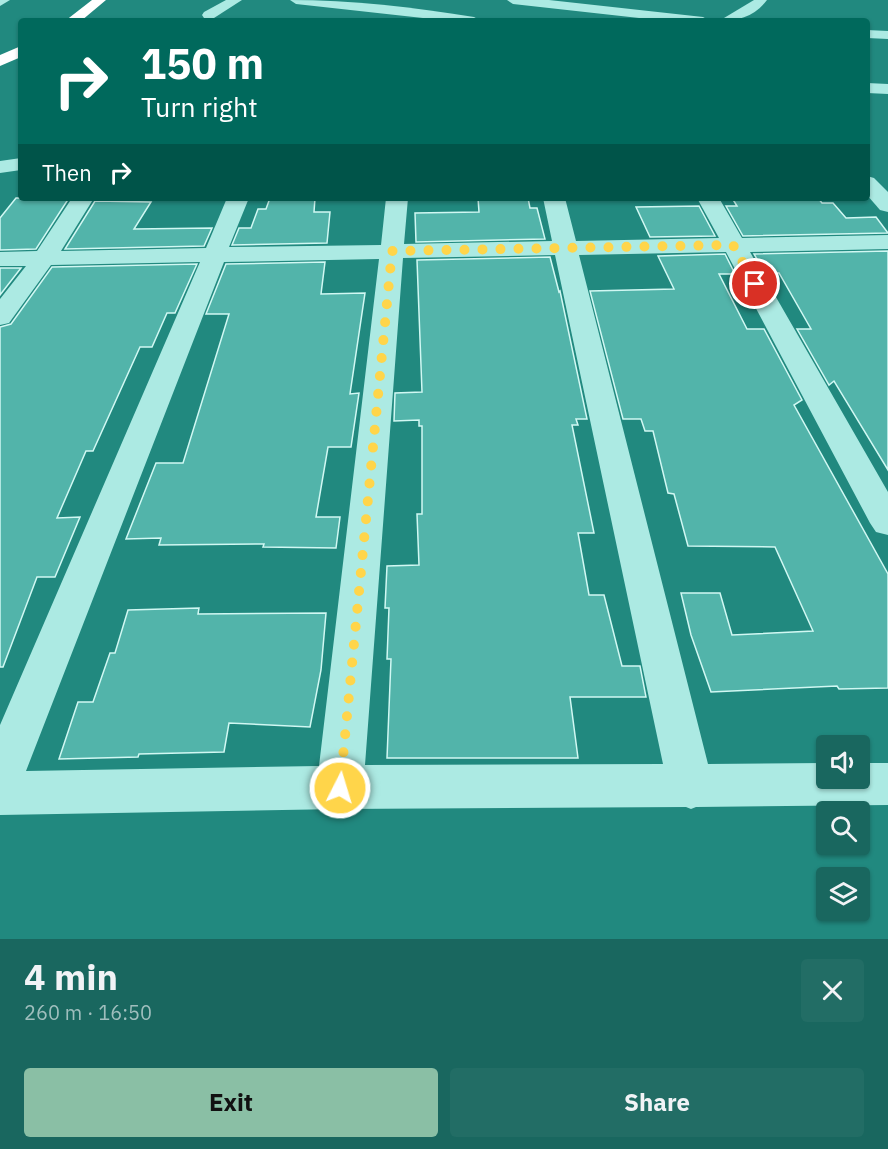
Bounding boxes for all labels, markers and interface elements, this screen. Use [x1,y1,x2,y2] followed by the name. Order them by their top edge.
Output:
[141,36,264,91] text: 150 m
[42,42,120,120] icon: right
[141,89,258,124] text: Turn right
[104,156,137,189] icon: right
[42,158,92,187] text: Then
[729,258,780,309] pin
[738,267,771,300] icon: arrive
[816,735,870,921] map controls
[816,735,870,789] button: sound
[308,756,372,820] position arrow
[816,801,870,855] button: search
[816,867,870,921] button: layers
[24,953,118,1000] text: 4 min
[801,959,864,1022] button: close
[24,999,152,1026] text: 260 m · 16:50
[24,1068,438,1137] button: Exit
[450,1068,864,1137] button: Share

